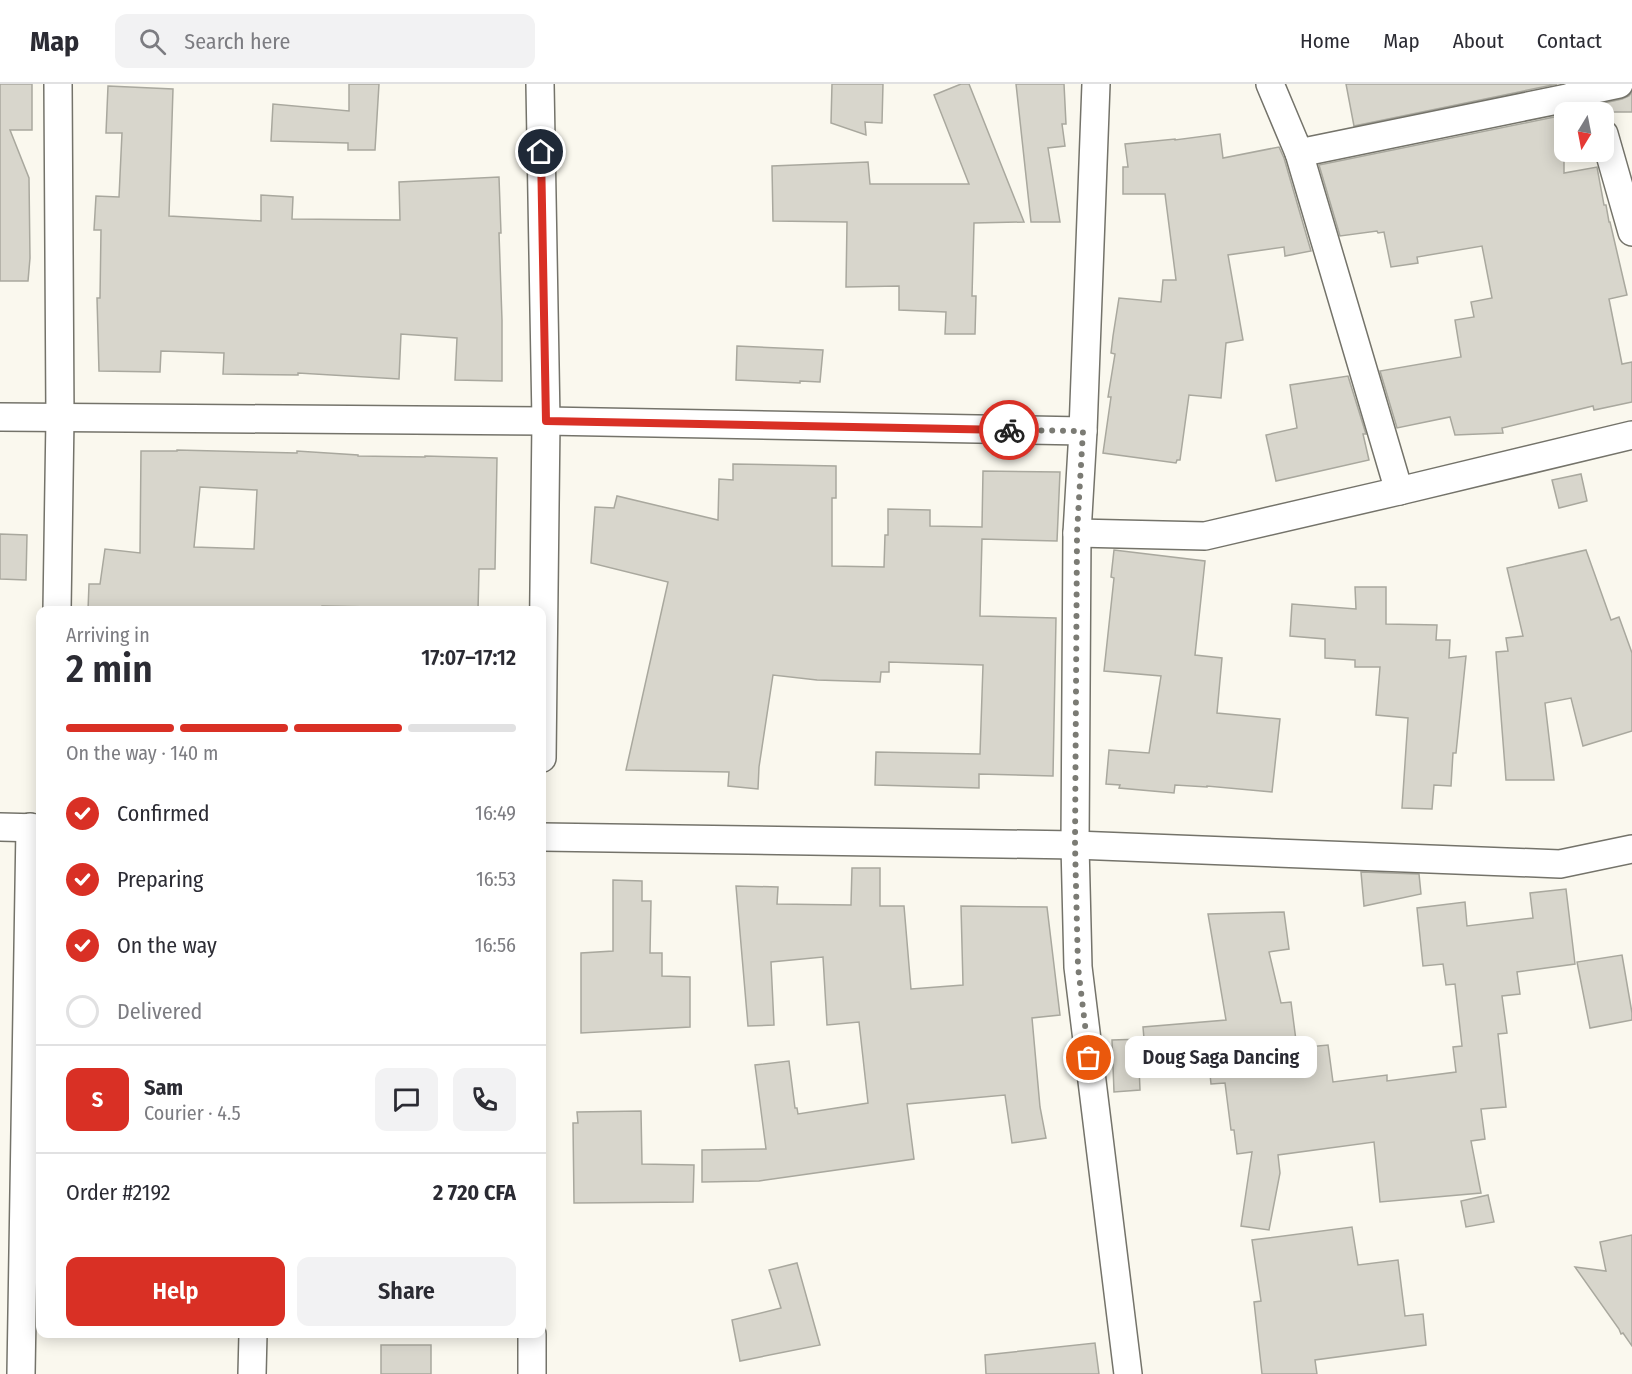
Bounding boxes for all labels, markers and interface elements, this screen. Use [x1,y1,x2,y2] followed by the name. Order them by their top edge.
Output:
[115,14,535,68] search box
[30,25,79,58] text: Map
[136,25,169,58] icon: search
[184,28,290,55] text: Search here
[1300,28,1350,54] text: Home
[1383,28,1420,54] text: Map
[1453,28,1504,54] text: About
[1537,28,1602,54] text: Contact
[1554,102,1614,162] north arrow
[1554,102,1614,162] map controls
[515,126,566,177] pin
[524,135,557,168] icon: home
[979,400,1039,460] courier
[993,414,1026,447] icon: bike
[66,623,150,647] text: Arriving in
[421,644,516,671] text: 17:07–17:12
[66,646,153,692] text: 2 min
[66,741,218,765] text: On the way · 140 m
[66,797,99,830] icon: check
[117,800,210,827] text: Confirmed
[475,801,516,825] text: 16:49
[66,863,99,896] icon: check
[117,866,203,893] text: Preparing
[476,867,516,891] text: 16:53
[66,929,99,962] icon: check
[117,932,217,959] text: On the way
[475,933,516,957] text: 16:56
[117,998,202,1025] text: Delivered
[1063,1032,1114,1083] pin
[1125,1037,1317,1079] callout: Doug Saga Dancing
[1072,1041,1105,1074] icon: bag
[1143,1045,1299,1069] text: Doug Saga Dancing
[375,1068,438,1131] button: chat
[453,1068,516,1131] button: phone
[144,1074,183,1101] text: Sam
[92,1086,103,1113] text: S
[144,1101,241,1125] text: Courier · 4.5
[66,1179,170,1206] text: Order #2192
[433,1179,516,1206] text: 2 720 CFA
[66,1257,285,1326] button: Help
[297,1257,516,1326] button: Share

